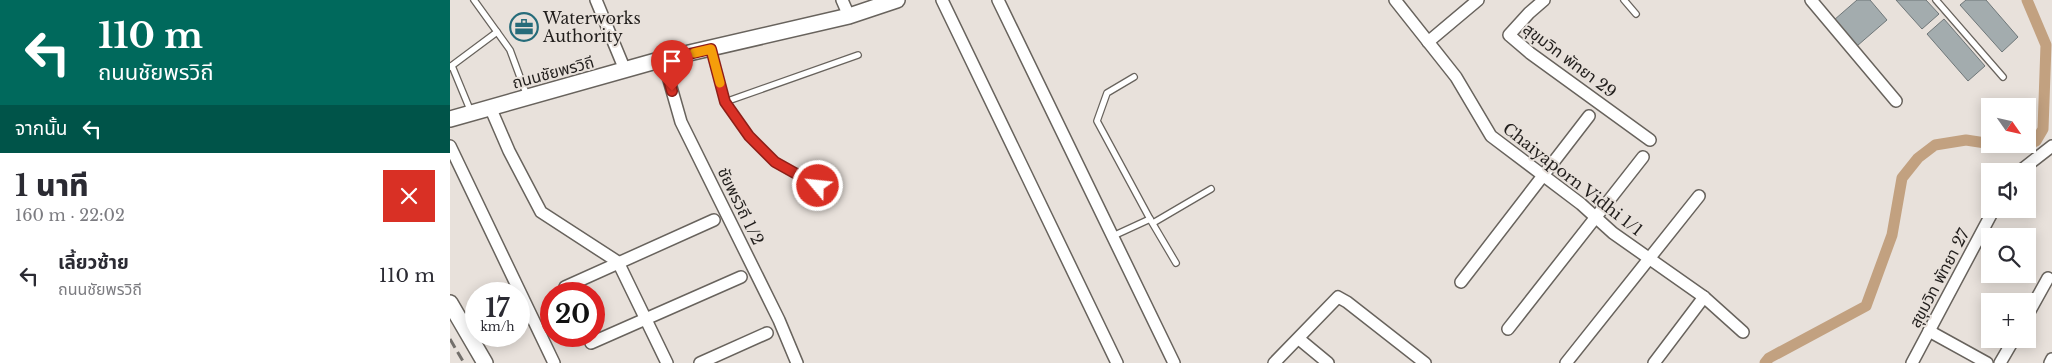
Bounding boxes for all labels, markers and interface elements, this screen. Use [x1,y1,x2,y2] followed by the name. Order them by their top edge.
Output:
[542,8,641,46] place label: Waterworks Authority
[509,12,539,42] office icon: Waterworks Authority
[98,14,203,57] text: 110 m
[1519,18,1621,102] street label: สุขุมวิท พัทยา 29
[15,20,80,85] icon: left
[651,40,693,91] pin
[658,47,686,75] icon: arrive
[510,51,596,93] street label: ถนนชัยพรวิถี
[98,59,213,86] text: ถนนชัยพรวิถี
[1981,98,2036,152] north arrow
[1981,98,2036,348] map controls
[78,115,106,143] icon: left
[15,117,68,140] text: จากนั้น
[1499,118,1647,240] street label: Chaiyaporn Vidhi 1/1
[791,159,843,211] position arrow
[1981,163,2036,218] button: sound
[714,164,768,248] street label: ชัยพรวิถี 1/2
[15,167,89,204] text: 1 นาที
[383,170,435,222] button: close
[15,205,125,225] text: 160 m · 22:02
[1905,224,1974,331] street label: สุขุมวิท พัทยา 27
[1981,228,2036,283] button: search
[58,251,129,274] text: เลี้ยวซ้าย
[15,262,43,290] icon: left
[379,264,435,287] text: 110 m
[58,279,142,299] text: ถนนชัยพรวิถี
[540,282,605,347] speed limit sign: 20
[486,293,509,324] text: 17
[1981,293,2036,348] button: +
[480,319,515,334] text: km/h

